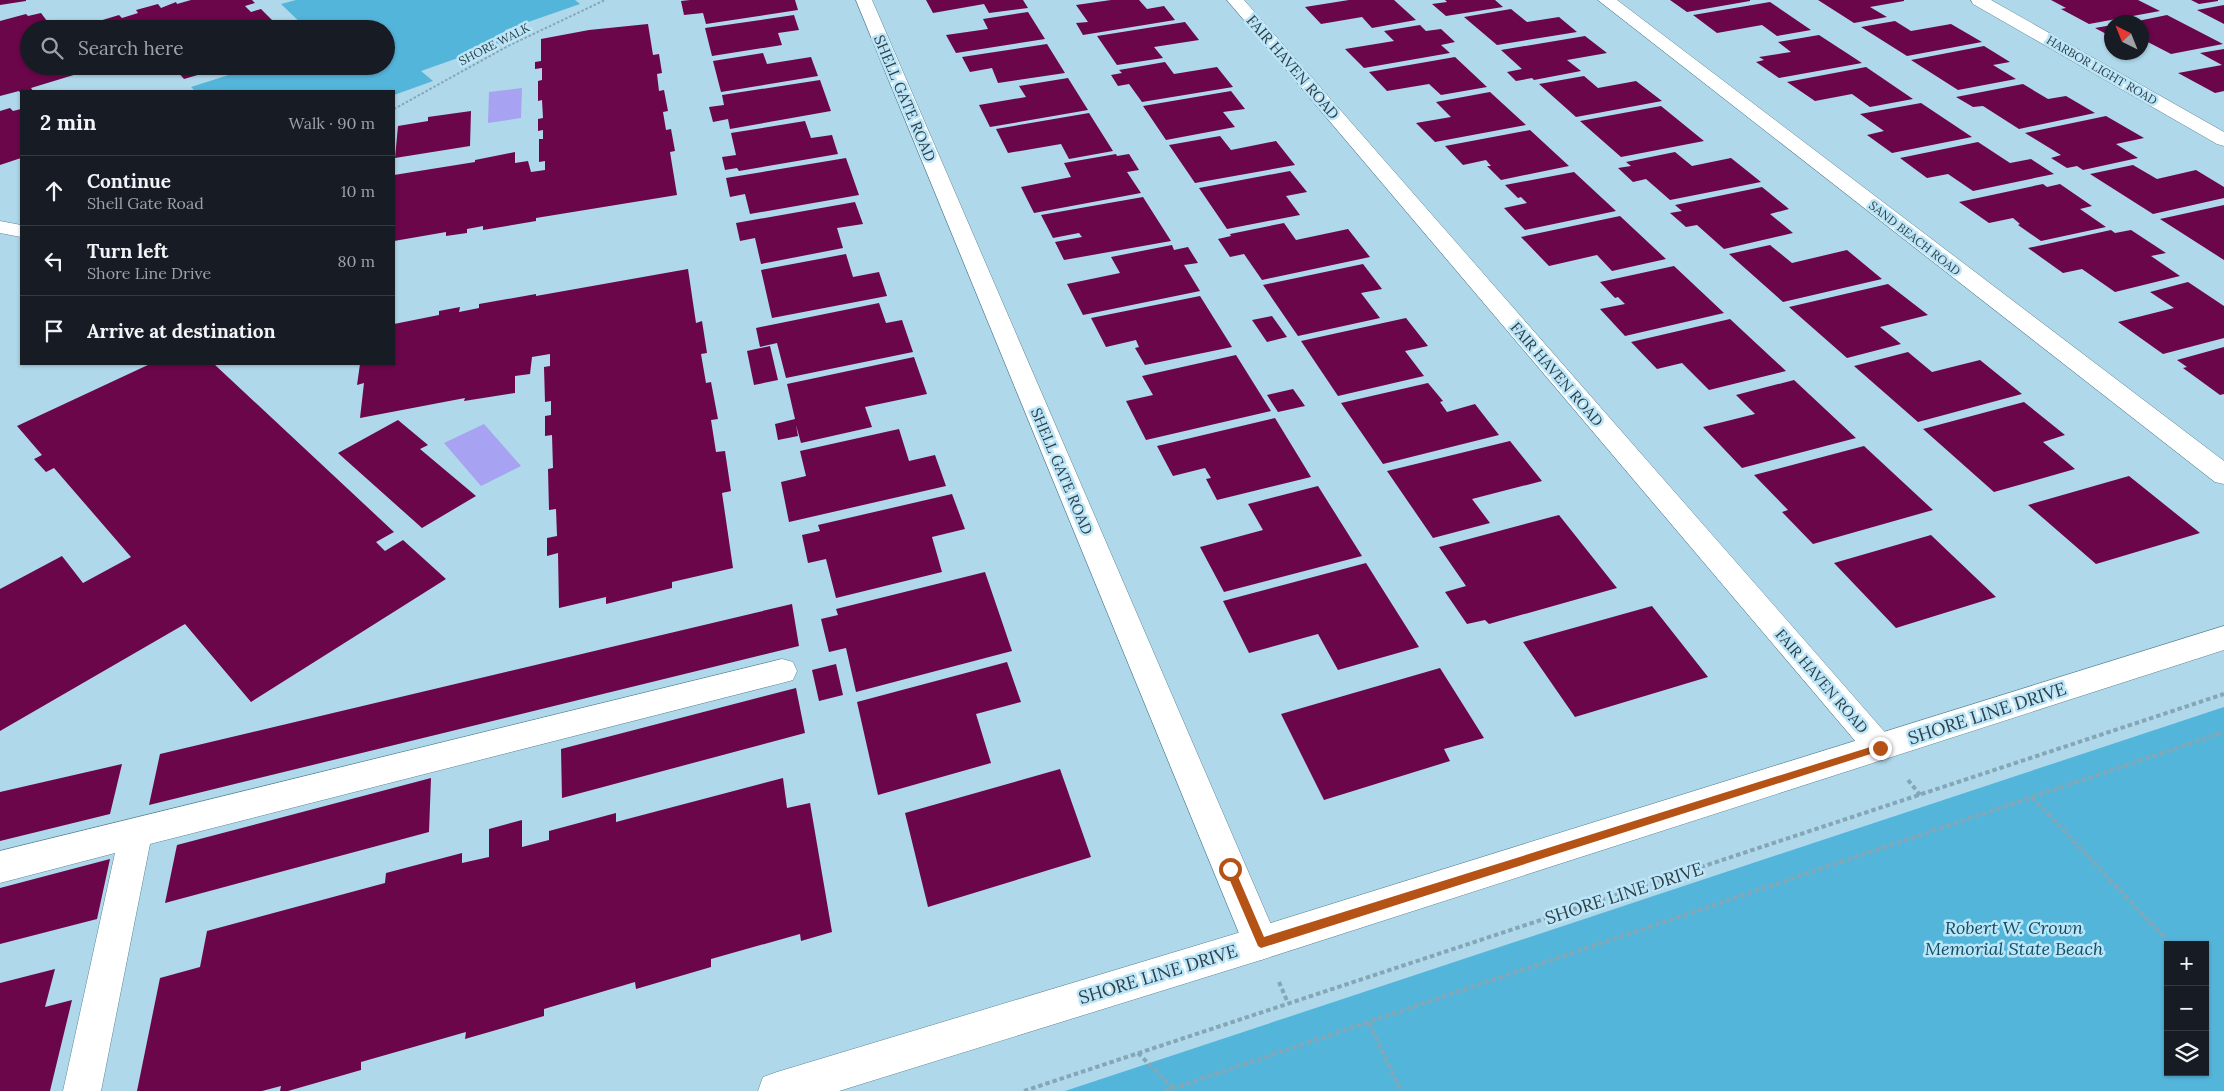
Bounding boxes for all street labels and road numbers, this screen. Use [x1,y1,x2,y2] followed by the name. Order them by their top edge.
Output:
[1242,11,1344,123] street label: FAIR HAVEN ROAD
[456,19,533,68] street label: SHORE WALK
[870,32,940,164] street label: SHELL GATE ROAD
[2044,32,2160,108] street label: HARBOR LIGHT ROAD
[1866,198,1964,278] street label: SAND BEACH ROAD
[1506,318,1608,430] street label: FAIR HAVEN ROAD
[1027,405,1097,537] street label: SHELL GATE ROAD
[1771,625,1873,737] street label: FAIR HAVEN ROAD
[1905,677,2069,749] street label: SHORE LINE DRIVE
[1542,857,1706,929] street label: SHORE LINE DRIVE
[1076,939,1240,1009] street label: SHORE LINE DRIVE

